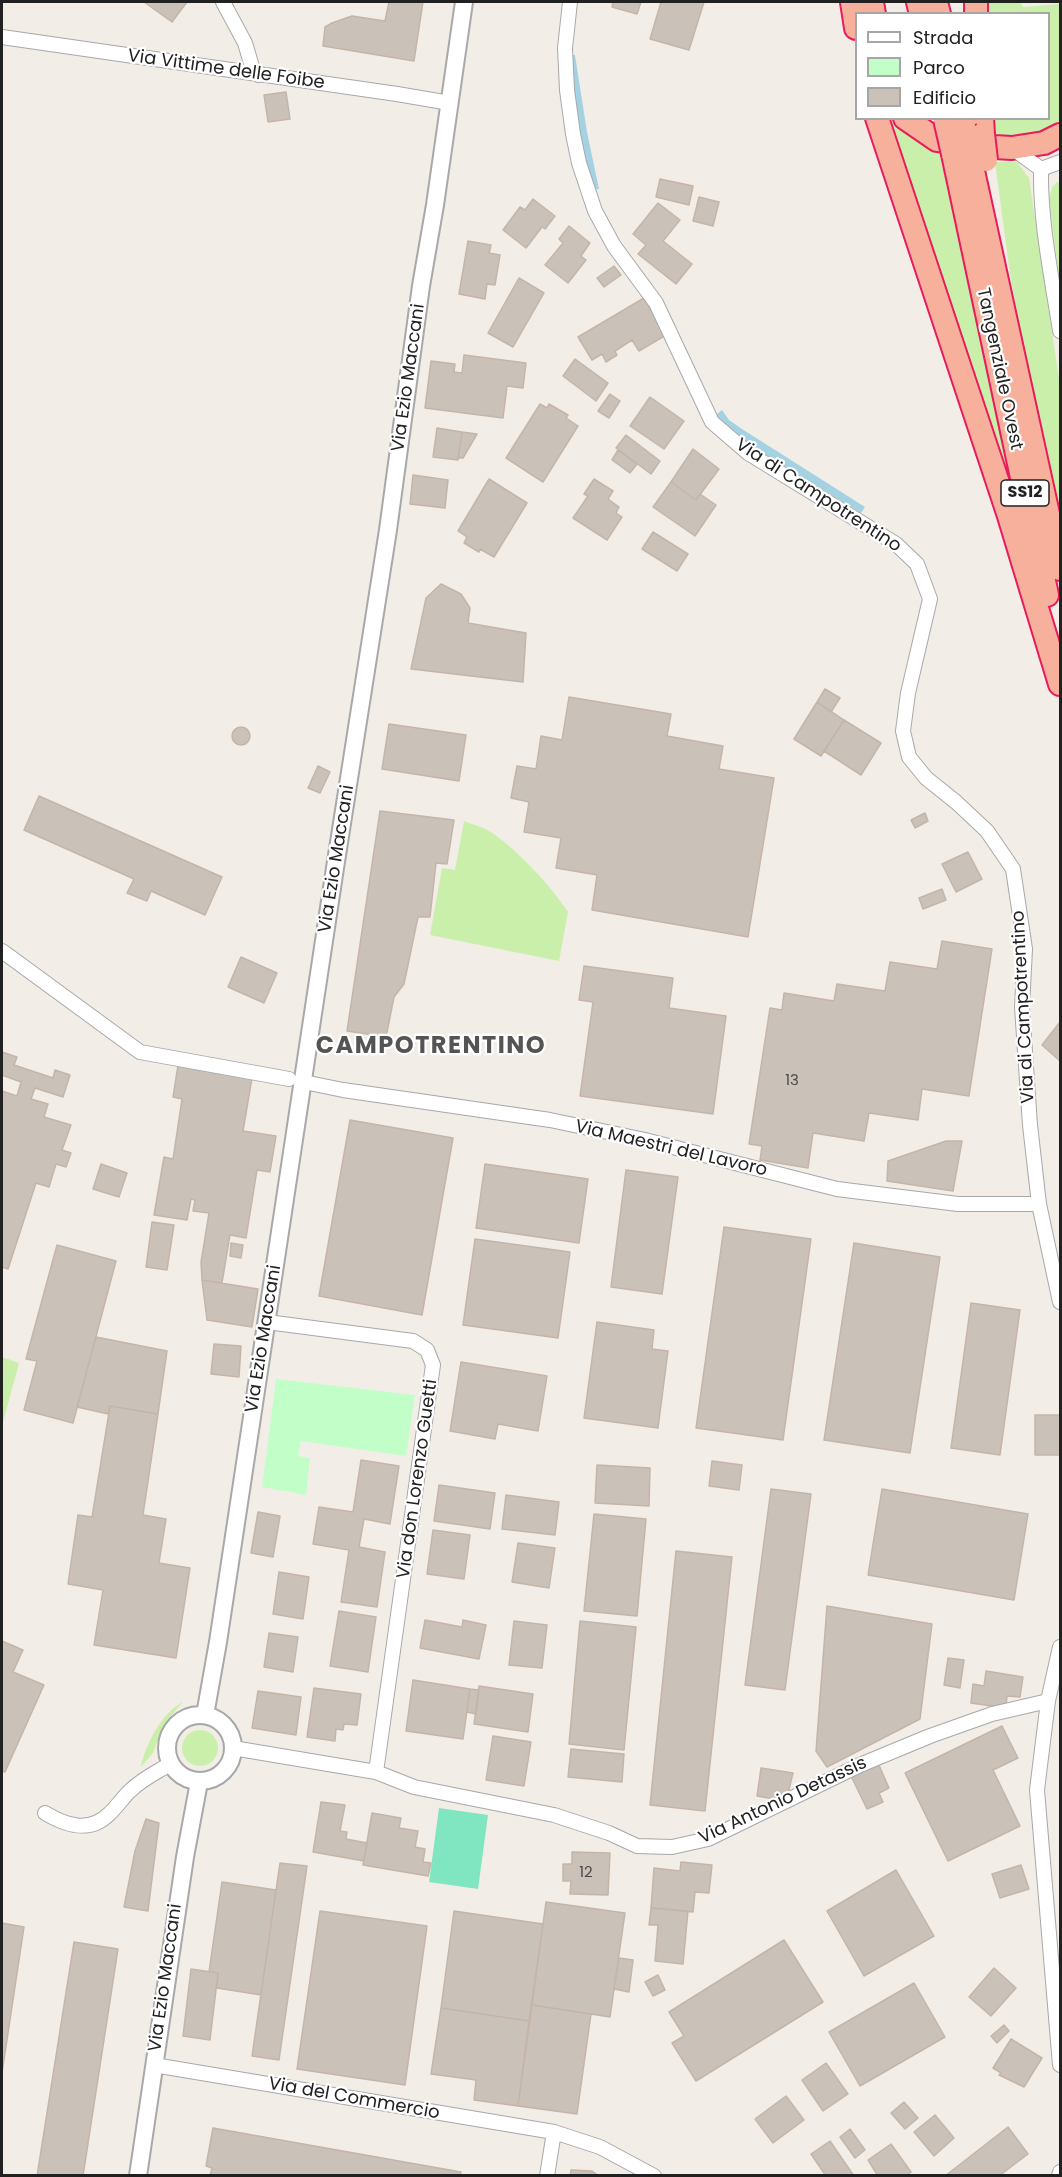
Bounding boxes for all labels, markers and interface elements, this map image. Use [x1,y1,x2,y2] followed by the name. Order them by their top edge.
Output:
[855,12,1050,120] legend
[913,25,973,50] text: Strada
[126,45,326,95] street label: Via Vittime delle Foibe
[913,55,965,80] text: Parco
[913,85,976,110] text: Edificio
[971,286,1027,452] street label: Tangenziale Ovest
[388,303,430,453] street label: Via Ezio Maccani
[731,434,905,558] street label: Via di Campotrentino
[1001,480,1049,506] road number: SS12
[315,784,359,934] street label: Via Ezio Maccani
[1008,910,1040,1104] street label: Via di Campotrentino
[316,1033,546,1061] district label: CAMPOTRENTINO
[785,1072,799,1090] house number: 13
[573,1116,769,1182] street label: Via Maestri del Lavoro
[242,1264,286,1414] street label: Via Ezio Maccani
[393,1378,443,1580] street label: Via don Lorenzo Guetti
[696,1753,870,1849] street label: Via Antonio Detassis
[579,1864,593,1882] house number: 12
[145,1903,187,2053] street label: Via Ezio Maccani
[267,2073,441,2125] street label: Via del Commercio

